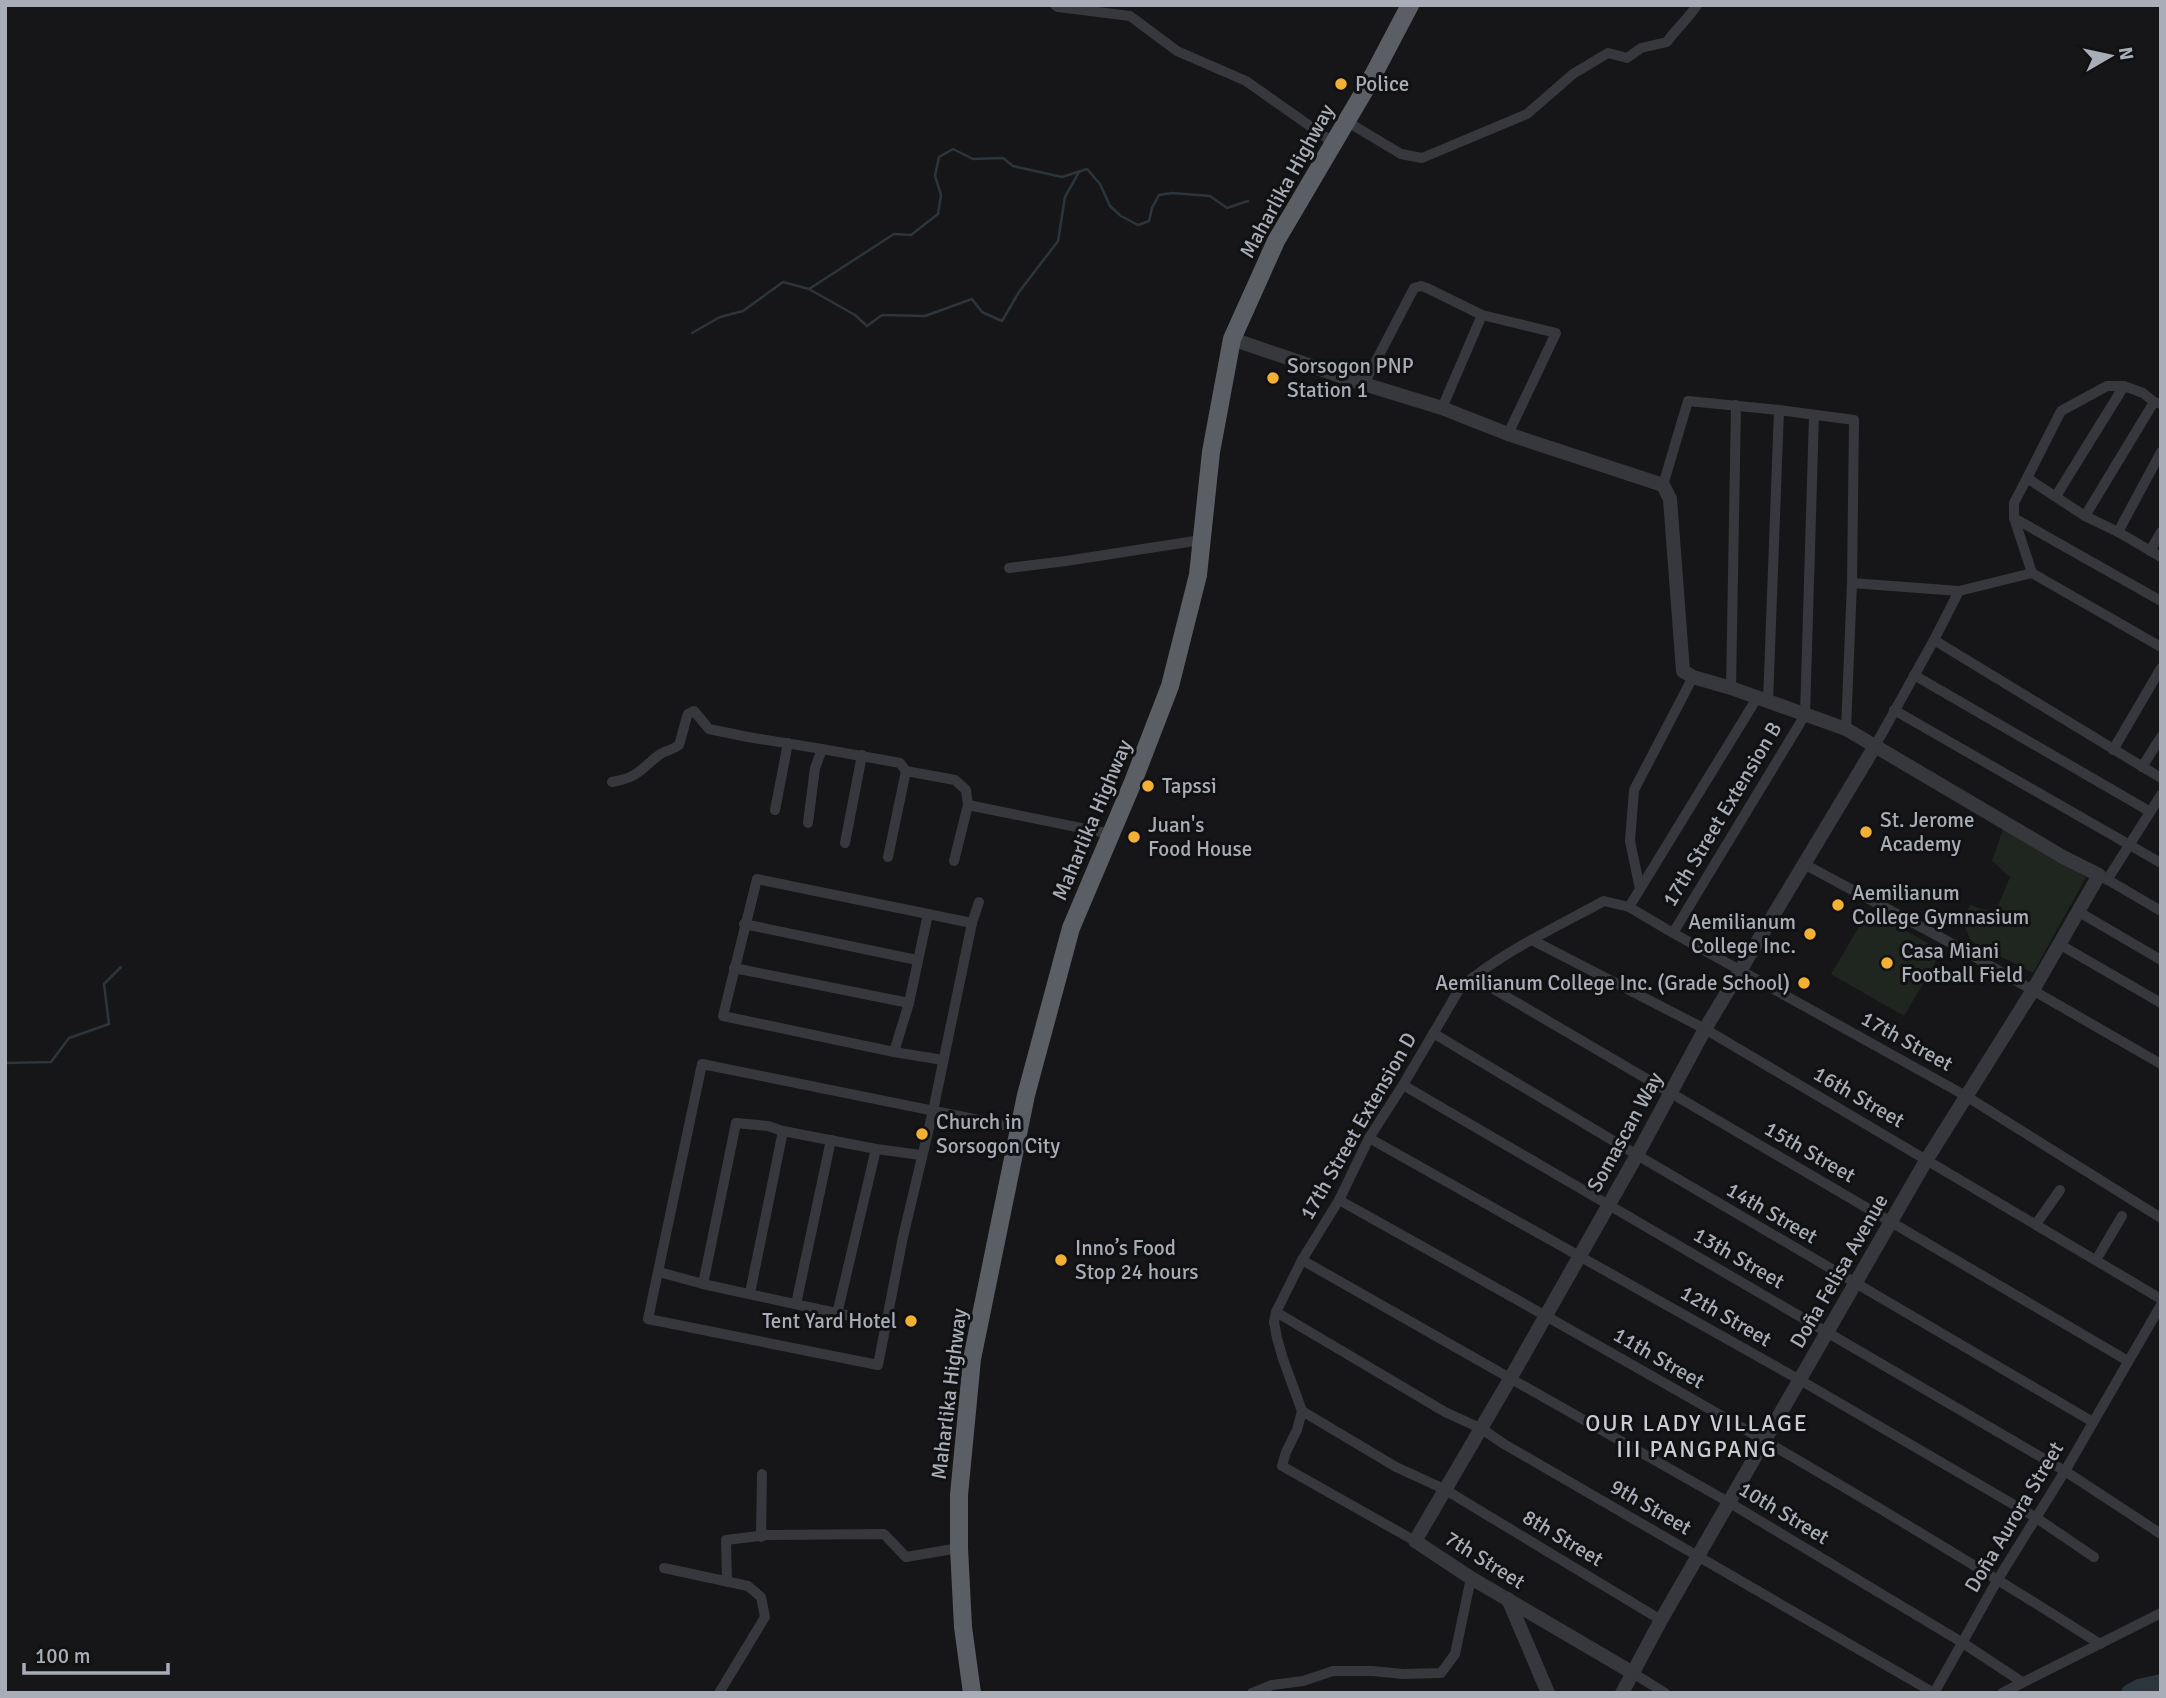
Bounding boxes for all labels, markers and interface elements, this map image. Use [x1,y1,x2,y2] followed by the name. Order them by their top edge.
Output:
[2075,21,2145,91] north arrow
[2113,45,2139,62] text: N
[1355,71,1409,97] place label: Police
[1333,76,1349,92] marker: Police
[1234,99,1340,263] street label: Maharlika Highway
[1287,353,1414,403] place label: Sorsogon PNP Station 1
[1265,370,1281,386] marker: Sorsogon PNP Station 1
[1657,717,1787,911] street label: 17th Street Extension B
[1046,736,1138,904] street label: Maharlika Highway
[1162,773,1217,799] place label: Tapssi
[1140,778,1156,794] marker: Tapssi
[1880,807,1975,857] place label: St. Jerome Academy
[1148,812,1252,862] place label: Juan's Food House
[1858,824,1874,840] marker: St. Jerome Academy
[1126,829,1142,845] marker: Juan's Food House
[1852,880,2029,930] place label: Aemilianum College Gymnasium
[1830,897,1846,913] marker: Aemilianum College Gymnasium
[1688,909,1796,959] place label: Aemilianum College Inc.
[1802,926,1818,942] marker: Aemilianum College Inc.
[1901,938,2023,988] place label: Casa Miani Football Field
[1879,955,1895,971] marker: Casa Miani Football Field
[1435,970,1790,996] place label: Aemilianum College Inc. (Grade School)
[1796,975,1812,991] marker: Aemilianum College Inc. (Grade School)
[1857,1005,1957,1077] street label: 17th Street
[1294,1028,1422,1224] street label: 17th Street Extension D
[1809,1061,1909,1133] street label: 16th Street
[1581,1067,1669,1196] street label: Somascan Way
[936,1109,1060,1159] place label: Church in Sorsogon City
[1760,1116,1860,1188] street label: 15th Street
[914,1126,930,1142] marker: Church in Sorsogon City
[1722,1177,1822,1249] street label: 14th Street
[1784,1189,1894,1353] street label: Doña Felisa Avenue
[1689,1222,1789,1294] street label: 13th Street
[1075,1235,1199,1285] place label: Inno’s Food Stop 24 hours
[1053,1252,1069,1268] marker: Inno’s Food Stop 24 hours
[1676,1280,1776,1352] street label: 12th Street
[926,1307,972,1481] street label: Maharlika Highway
[762,1308,897,1334] place label: Tent Yard Hotel
[903,1313,919,1329] marker: Tent Yard Hotel
[1609,1322,1709,1394] street label: 11th Street
[1585,1409,1809,1464] district label: OUR LADY VILLAGE III PANGPANG
[1959,1437,2069,1597] street label: Doña Aurora Street
[1606,1473,1696,1541] street label: 9th Street
[1734,1476,1834,1550] street label: 10th Street
[1518,1504,1608,1572] street label: 8th Street
[1440,1525,1530,1595] street label: 7th Street
[24,1632,168,1676] scale bar
[35,1643,90,1669] text: 100 m

